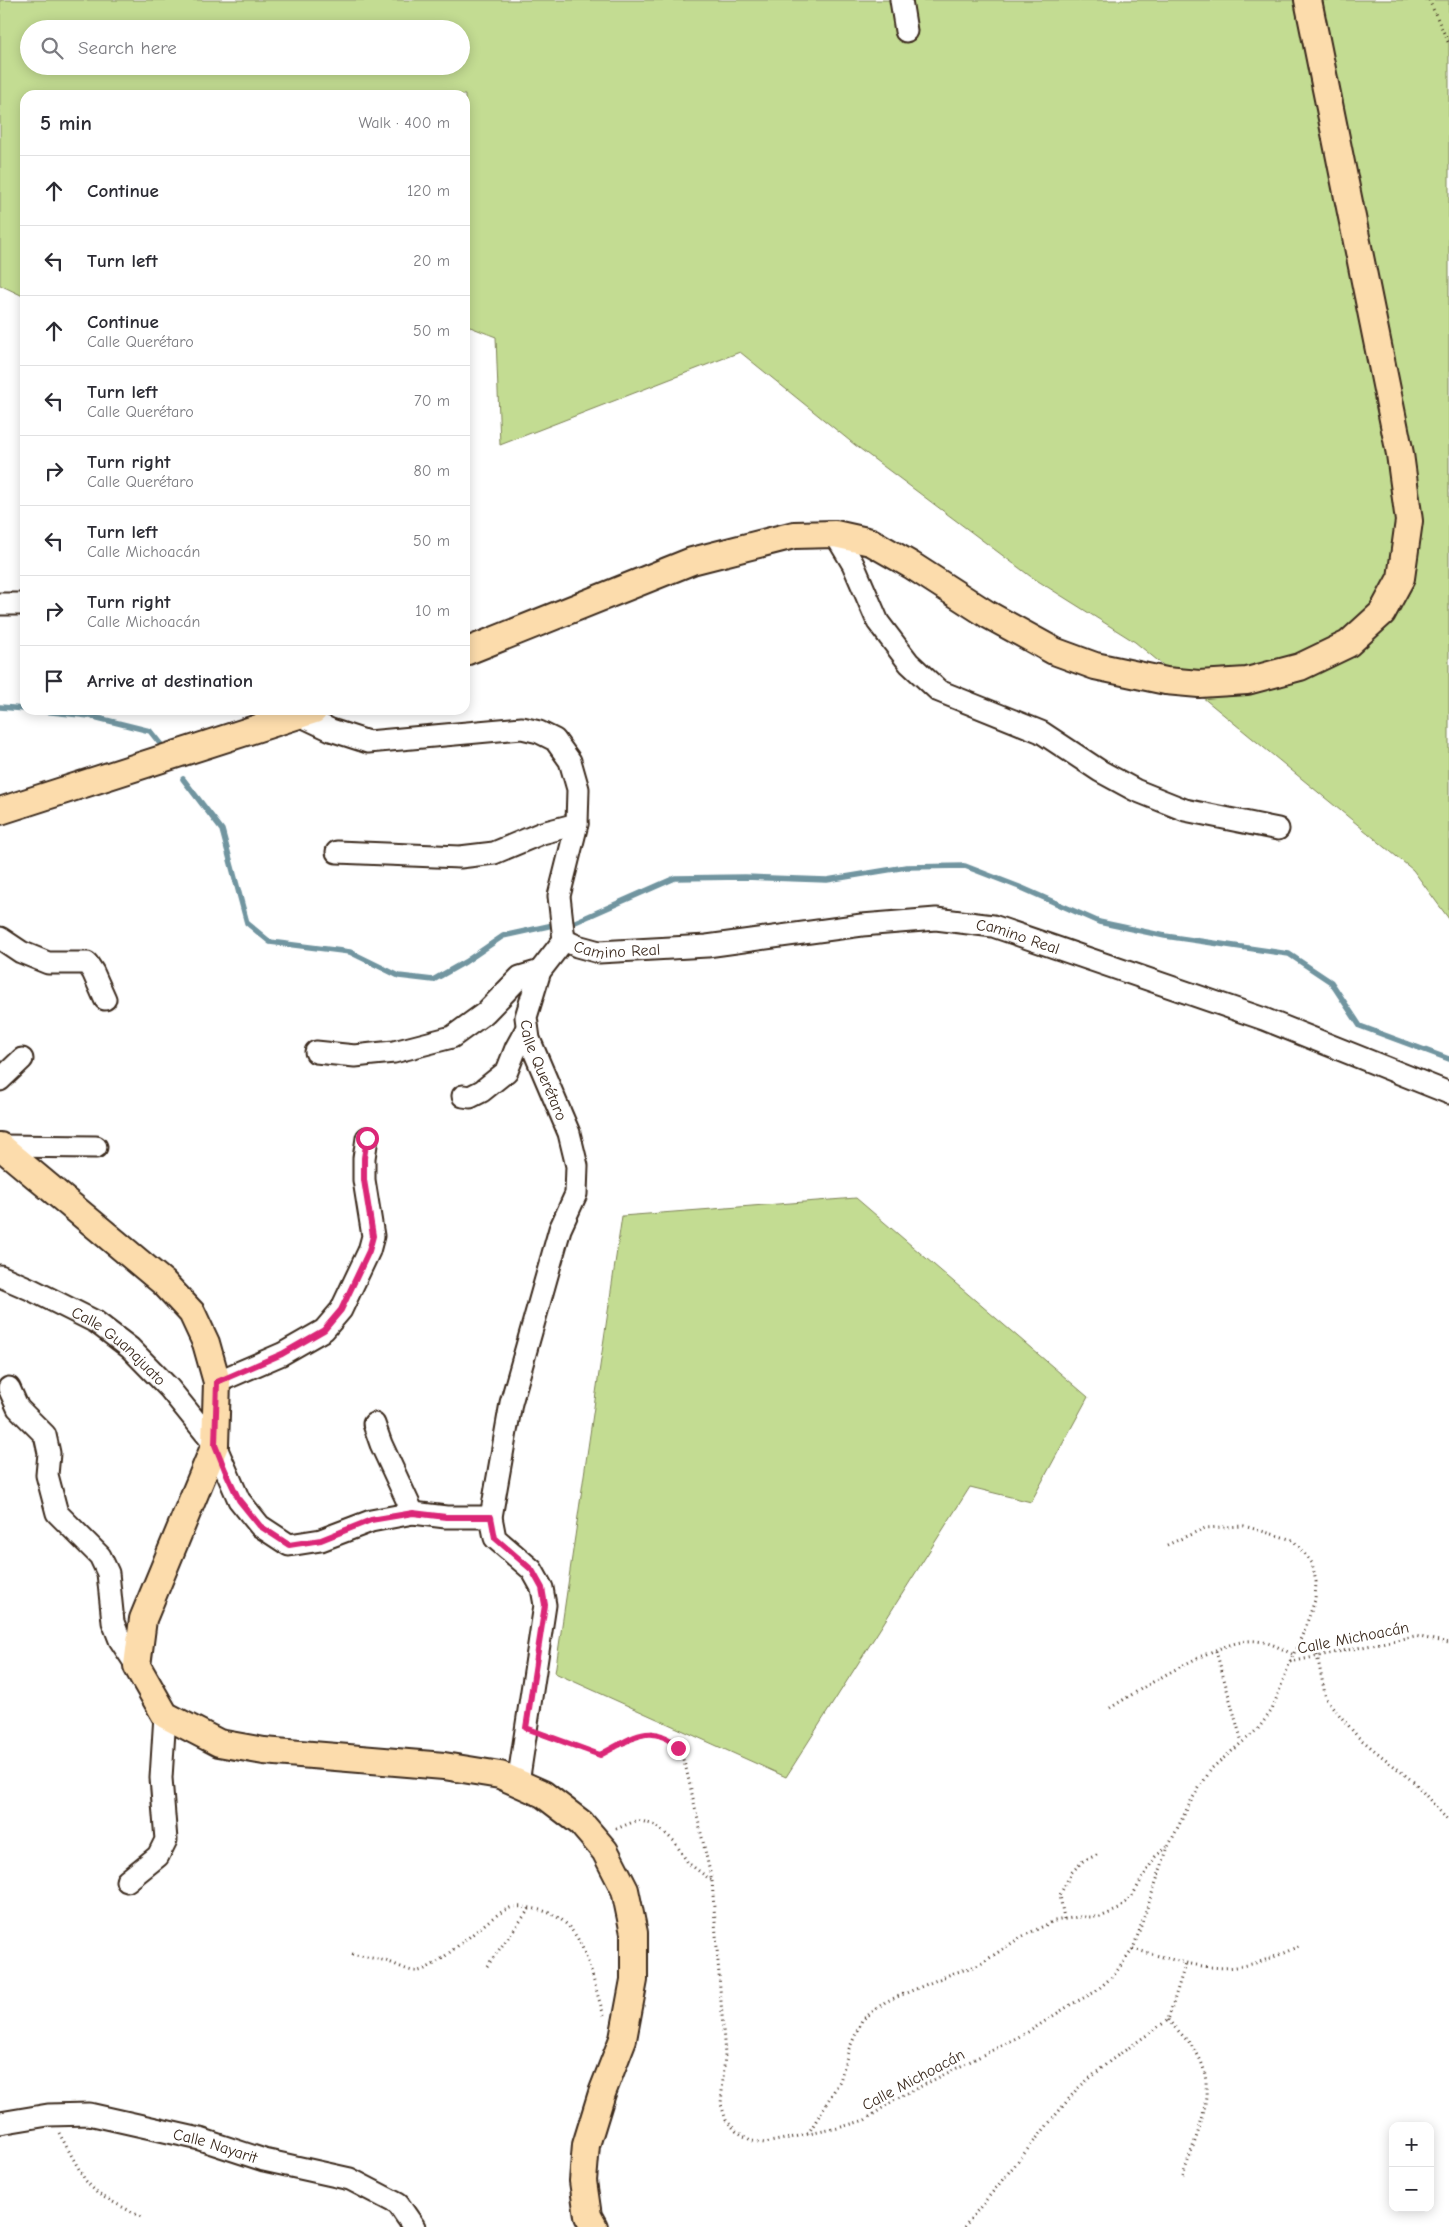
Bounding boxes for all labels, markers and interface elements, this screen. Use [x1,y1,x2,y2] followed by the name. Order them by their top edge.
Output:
[20,20,470,75] search box
[38,34,66,62] icon: search
[78,37,177,59] text: Search here
[40,111,92,135] text: 5 min
[358,114,450,132] text: Walk · 400 m
[40,177,68,205] icon: ahead
[87,180,159,202] text: Continue
[407,182,450,200] text: 120 m
[40,247,68,275] icon: left
[87,250,158,272] text: Turn left
[413,252,450,270] text: 20 m
[87,311,159,333] text: Continue
[40,317,68,345] icon: ahead
[413,322,450,340] text: 50 m
[87,333,194,351] text: Calle Querétaro
[87,381,158,403] text: Turn left
[40,387,68,415] icon: left
[414,392,450,410] text: 70 m
[87,403,194,421] text: Calle Querétaro
[87,451,171,473] text: Turn right
[40,457,68,485] icon: right
[413,462,450,480] text: 80 m
[87,473,194,491] text: Calle Querétaro
[87,521,158,543] text: Turn left
[40,527,68,555] icon: left
[413,532,450,550] text: 50 m
[87,543,200,561] text: Calle Michoacán
[87,591,171,613] text: Turn right
[40,597,68,625] icon: right
[415,602,450,620] text: 10 m
[87,613,200,631] text: Calle Michoacán
[40,667,68,695] icon: arrive
[87,670,253,692] text: Arrive at destination
[975,916,1062,958] street label: Camino Real
[572,938,661,963] street label: Camino Real
[516,1019,571,1123] street label: Calle Querétaro
[356,1127,379,1150] route start
[69,1303,169,1389] street label: Calle Guanajuato
[1296,1618,1411,1658] street label: Calle Michoacán
[667,1737,690,1760] route end
[859,2045,968,2114] street label: Calle Michoacán
[1389,2122,1434,2212] map controls
[1389,2122,1434,2167] button: +
[171,2125,260,2167] street label: Calle Nayarit
[1389,2167,1434,2212] button: −

